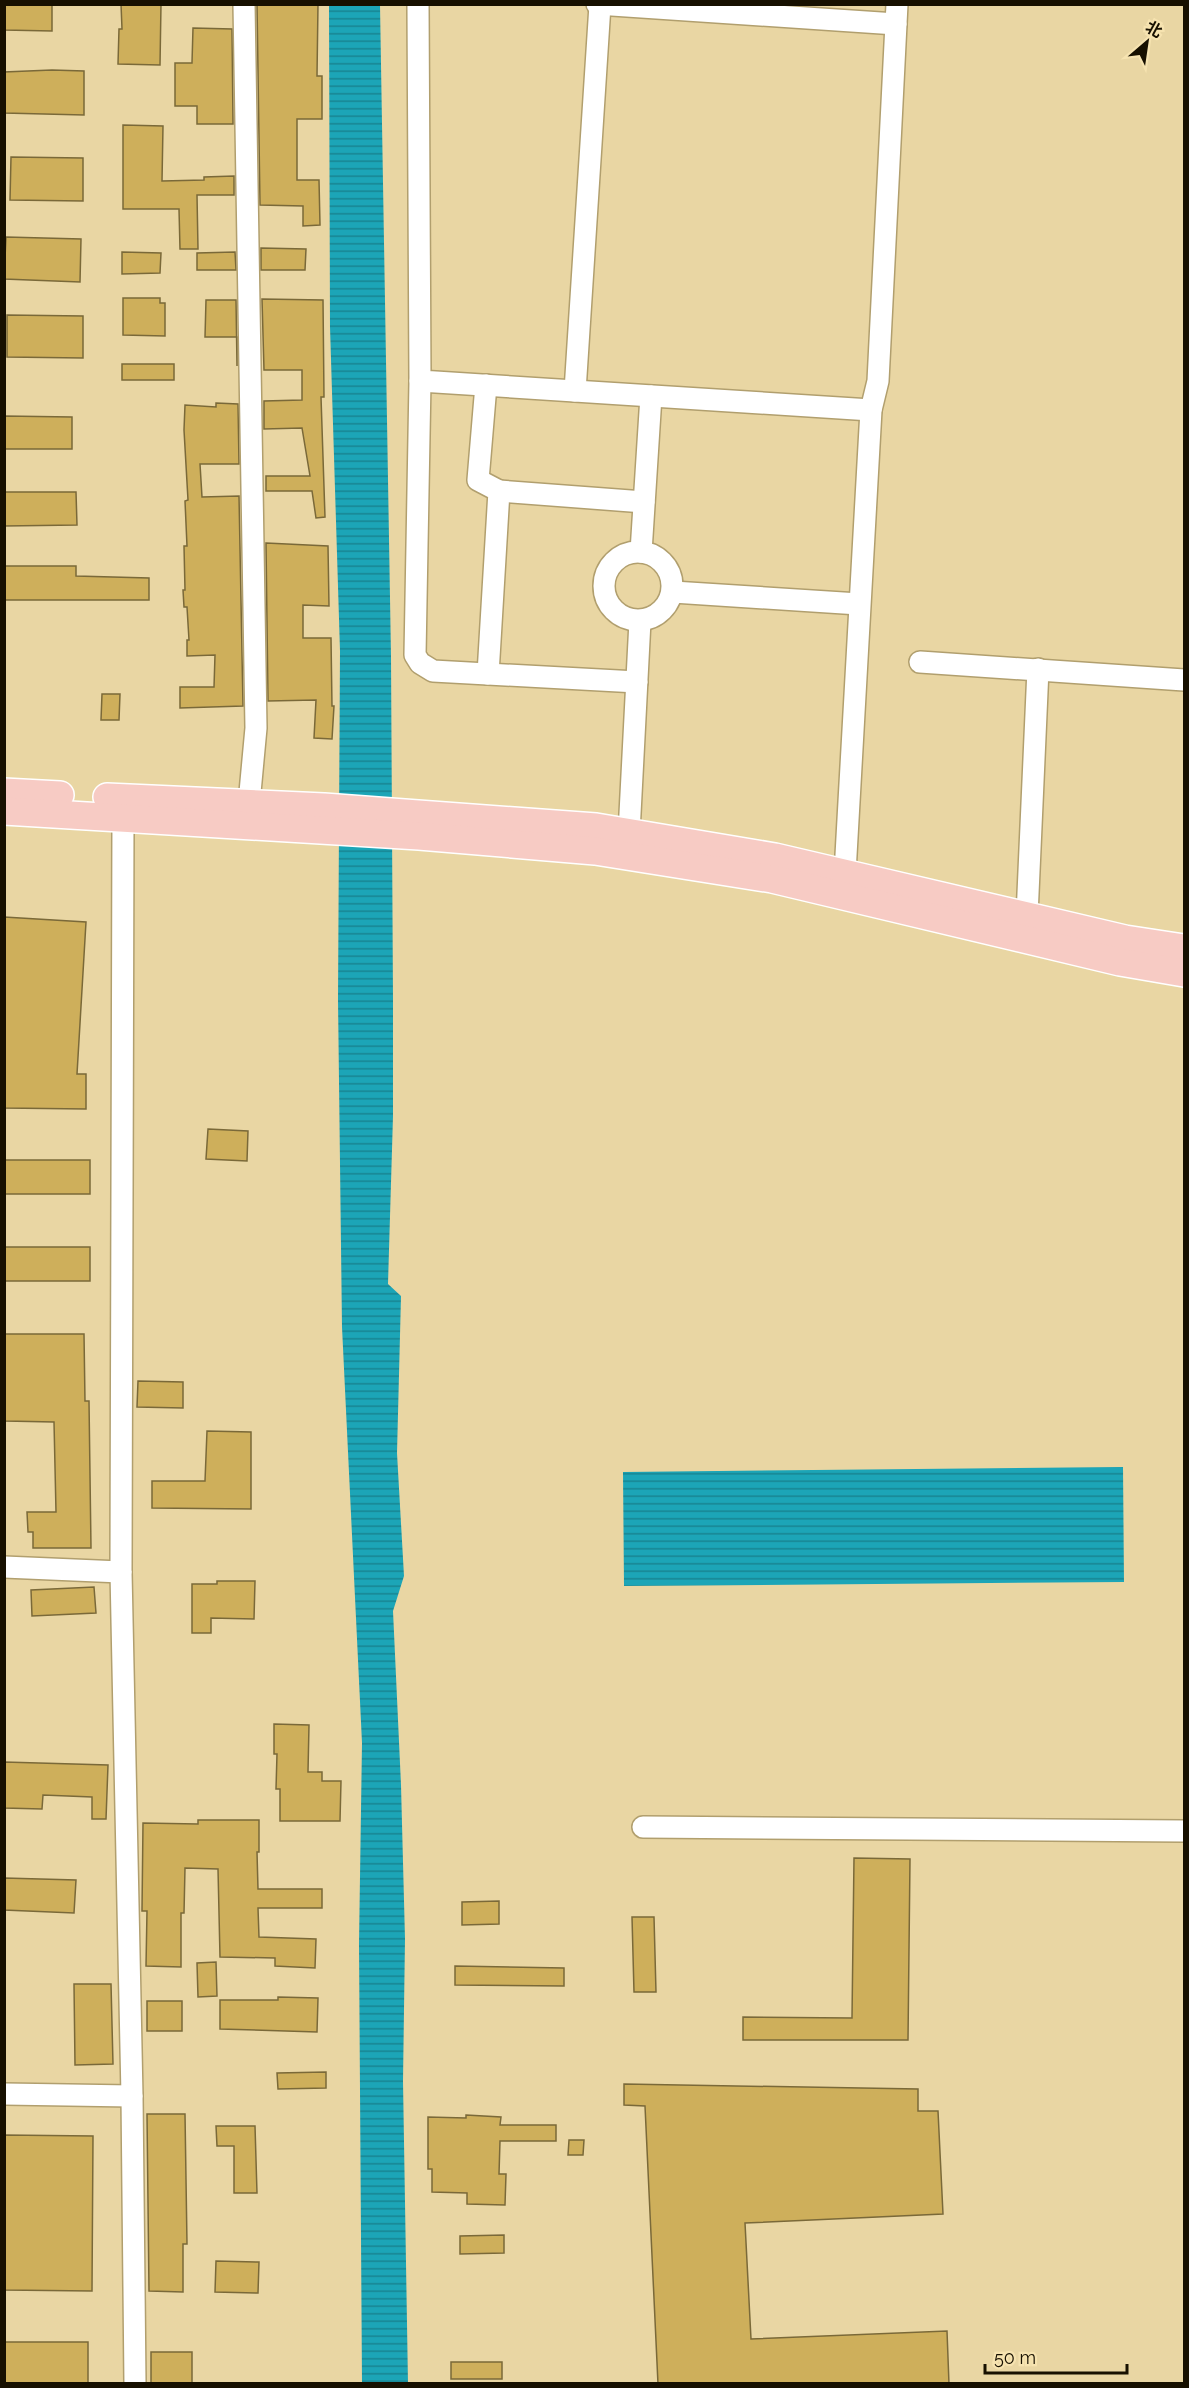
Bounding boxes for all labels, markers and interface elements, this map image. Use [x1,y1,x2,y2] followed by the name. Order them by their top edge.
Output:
[1117,12,1177,72] north arrow
[1142,17,1166,42] text: 北
[985,2337,1128,2375] scale bar
[994,2347,1036,2368] text: 50 m

